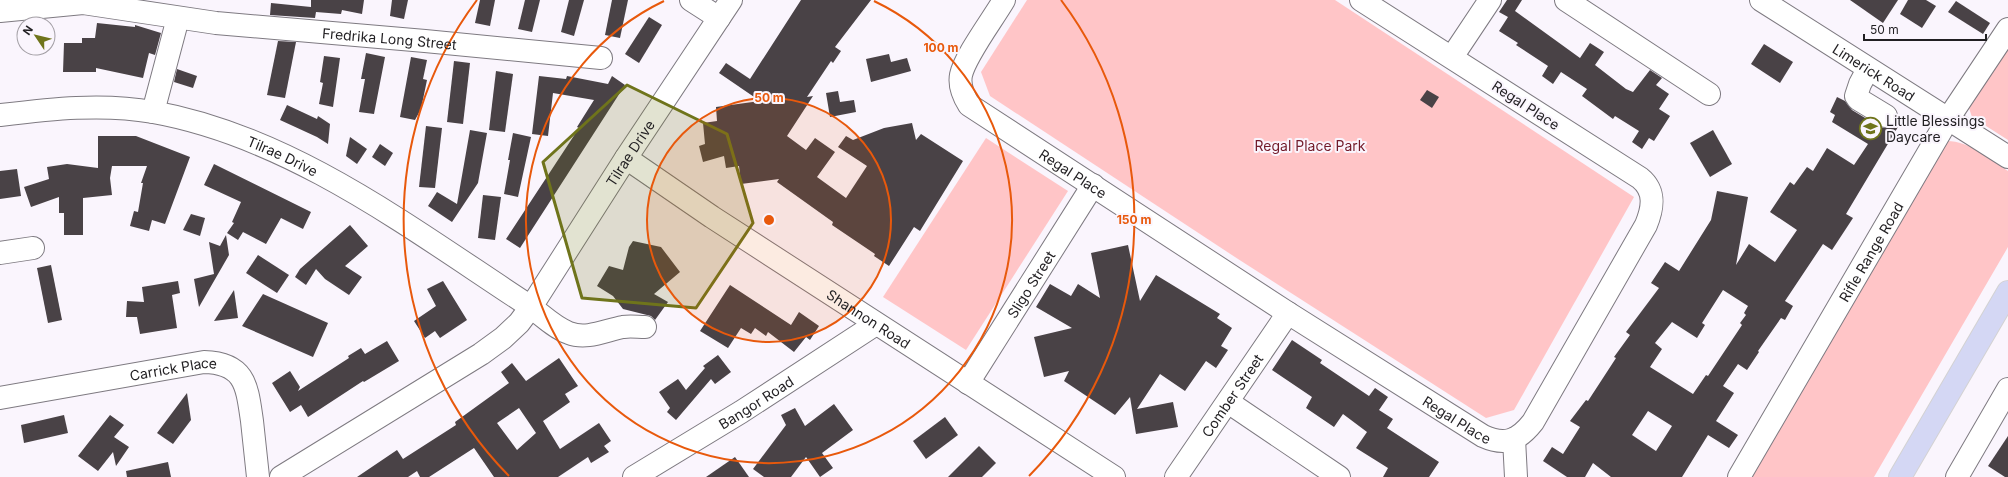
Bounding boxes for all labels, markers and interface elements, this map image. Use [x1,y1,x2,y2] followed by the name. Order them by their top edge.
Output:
[16,16,56,56] north arrow
[1864,16,1986,42] scale bar
[1870,22,1899,37] text: 50 m
[20,23,36,38] text: N
[322,24,458,53] street label: Fredrika Long Street
[1830,39,1918,104] street label: Limerick Road
[923,40,959,55] text: 100 m
[1489,77,1563,133] street label: Regal Place
[754,90,784,105] text: 50 m
[1886,112,1985,145] place label: Little Blessings Daycare
[1858,115,1884,141] school or university icon: Little Blessings Daycare
[602,116,658,189] street label: Tilrae Drive
[245,132,321,179] street label: Tilrae Drive
[1254,137,1366,154] park label: Regal Place Park
[1036,145,1110,201] street label: Regal Place
[1835,199,1906,305] street label: Rifle Range Road
[1117,212,1151,227] text: 150 m
[762,213,776,227] centre of rings
[1003,247,1058,321] street label: Sligo Street
[824,285,914,352] street label: Shannon Road
[1198,350,1266,440] street label: Comber Street
[128,353,218,383] street label: Carrick Place
[715,372,796,432] street label: Bangor Road
[1420,392,1493,447] street label: Regal Place

